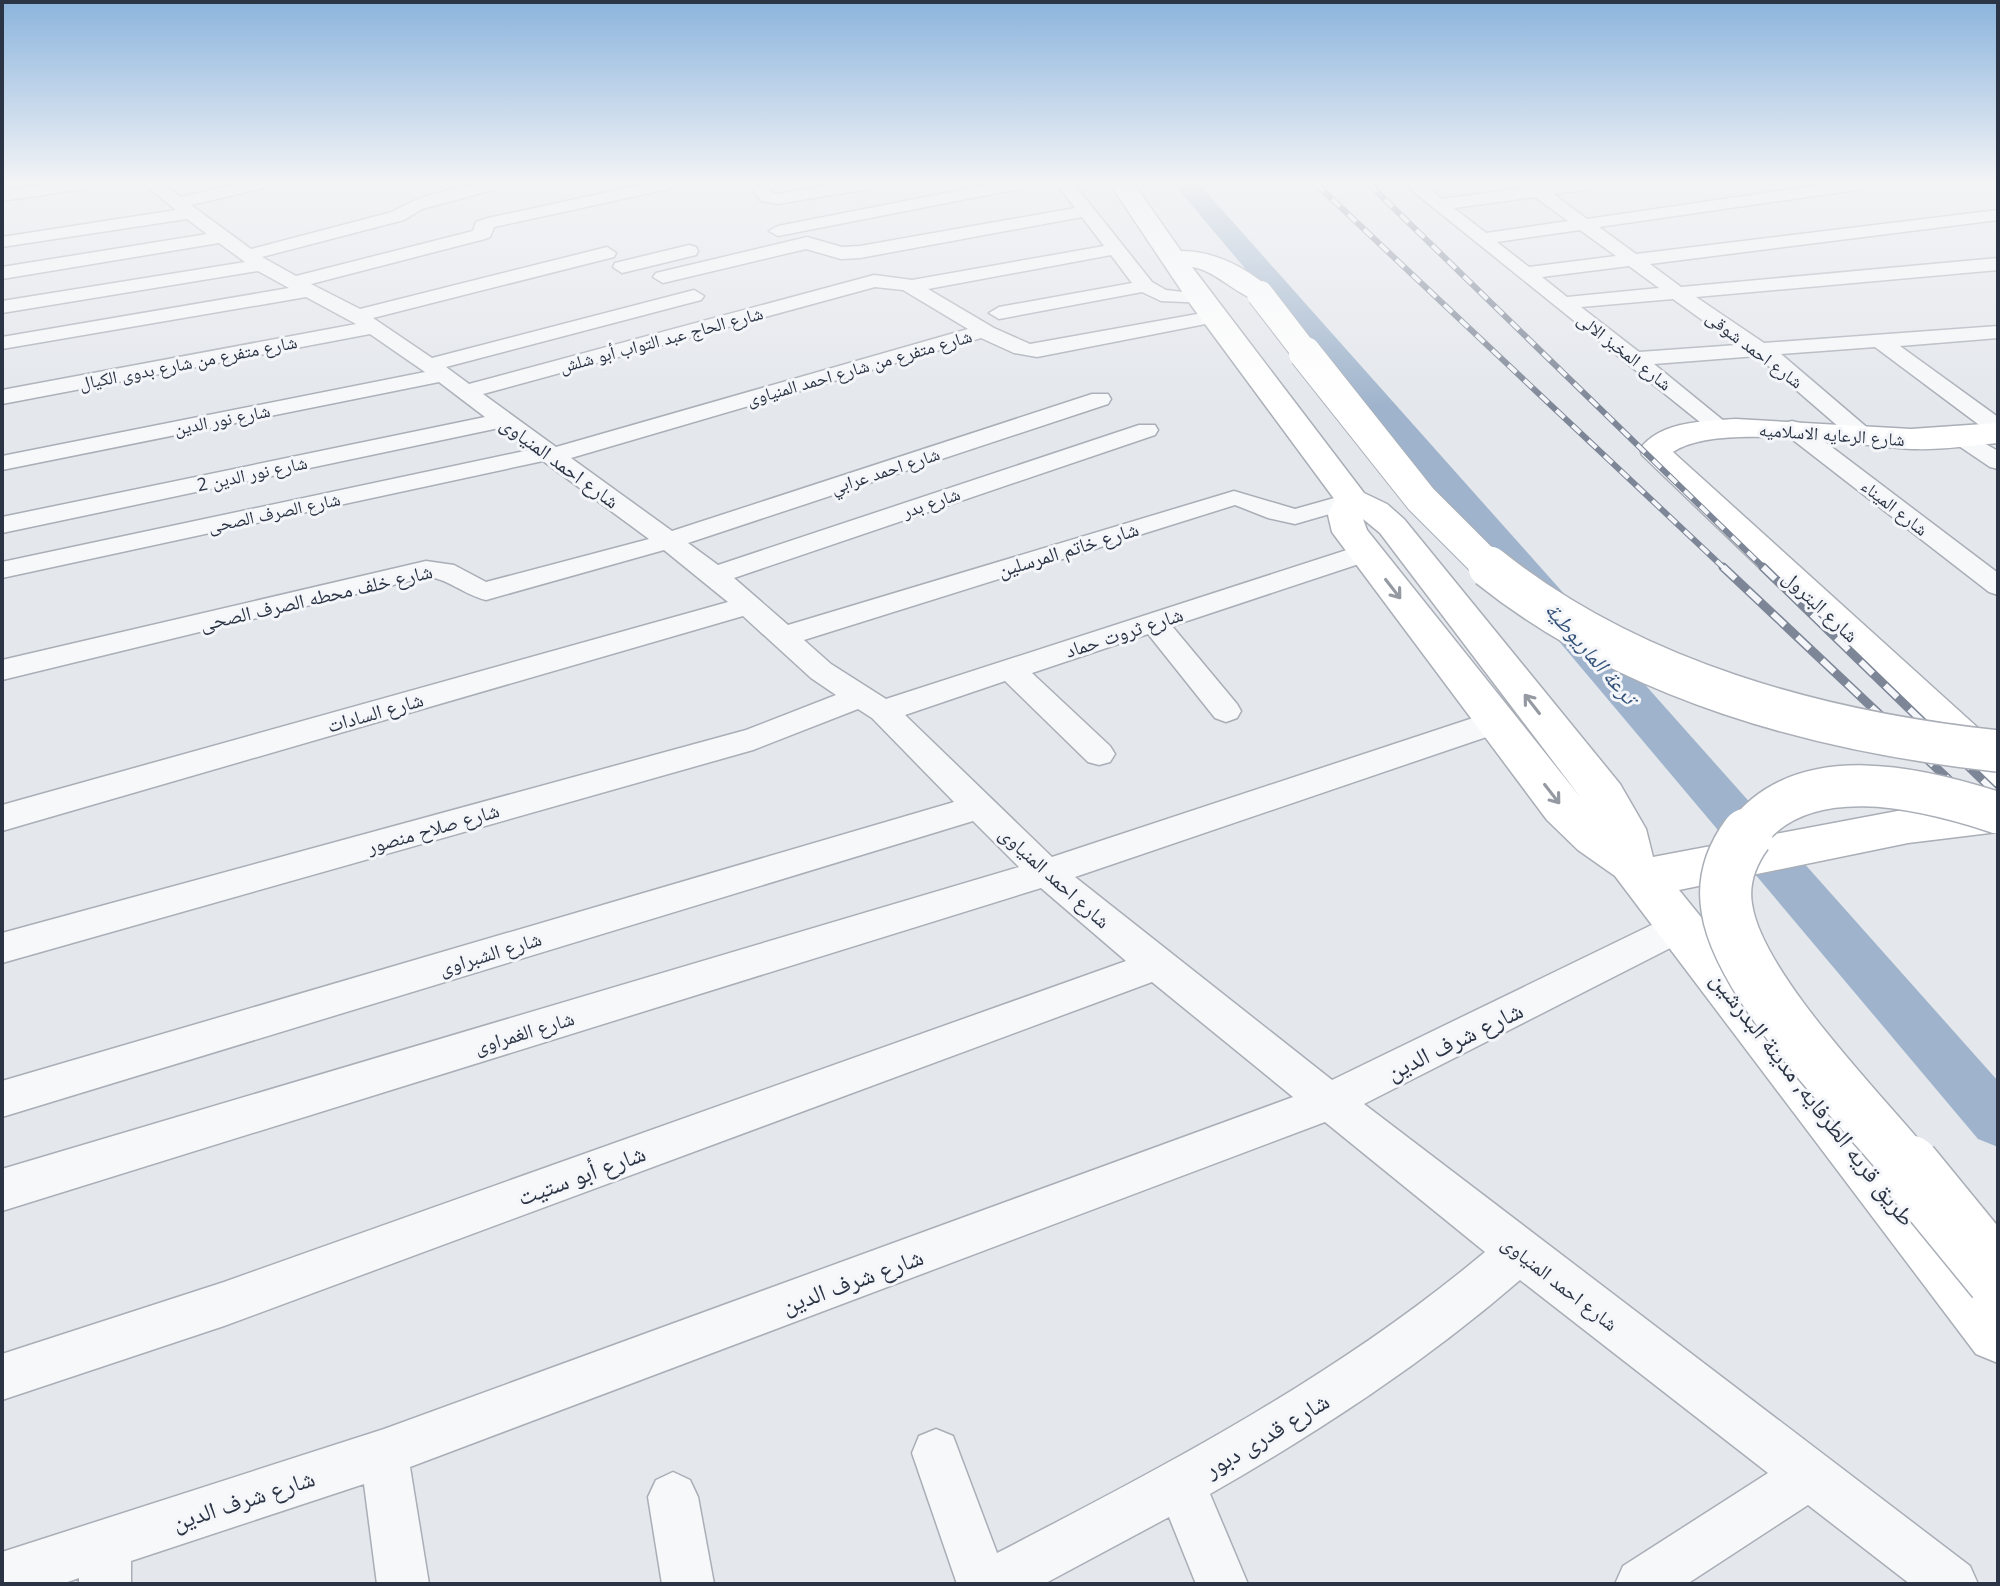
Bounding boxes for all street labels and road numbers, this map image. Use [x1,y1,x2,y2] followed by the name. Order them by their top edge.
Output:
[556,300,766,379] street label: شارع الحاج عبد التواب أبو شلش
[1702,305,1808,393] street label: شارع احمد شوقى
[1573,307,1677,395] street label: شارع المخبز الالى
[744,323,974,411] street label: شارع متفرع من شارع احمد المنياوى
[77,329,299,395] street label: شارع متفرع من شارع بدوى الكيال
[172,398,272,440] street label: شارع نور الدين
[495,410,625,514] street label: شارع احمد المنياوى
[1758,417,1906,451] street label: شارع الرعايه الاسلاميه
[827,441,944,502] street label: شارع احمد عرابي
[195,450,309,496] street label: شارع نور الدين 2
[1857,473,1933,541] street label: شارع الميناء
[898,481,963,523] street label: شارع بدر
[206,486,342,538] street label: شارع الصرف الصحى
[994,515,1142,584] street label: شارع خاتم المرسلين
[197,557,435,637] street label: شارع خلف محطه الصرف الصحى
[1777,564,1865,648] street label: شارع البترول
[1062,600,1186,664] street label: شارع ثروت حماد
[324,685,426,739] street label: شارع السادات
[363,796,502,860] street label: شارع صلاح منصور
[994,820,1116,934] street label: شارع احمد المنياوى
[435,925,545,981] street label: شارع الشبراوى
[1704,964,1924,1232] street label: طريق قريه الطرفايه, مدينة البدرشين
[1380,993,1528,1087] street label: شارع شرف الدين
[471,1004,577,1060] street label: شارع الغمراوى
[512,1136,650,1212] street label: شارع أبو ستيت
[1496,1229,1624,1337] street label: شارع احمد المنياوى
[777,1239,927,1321] street label: شارع شرف الدين
[1196,1384,1335,1485] street label: شارع قدرى دبور
[167,1460,319,1538] street label: شارع شرف الدين

